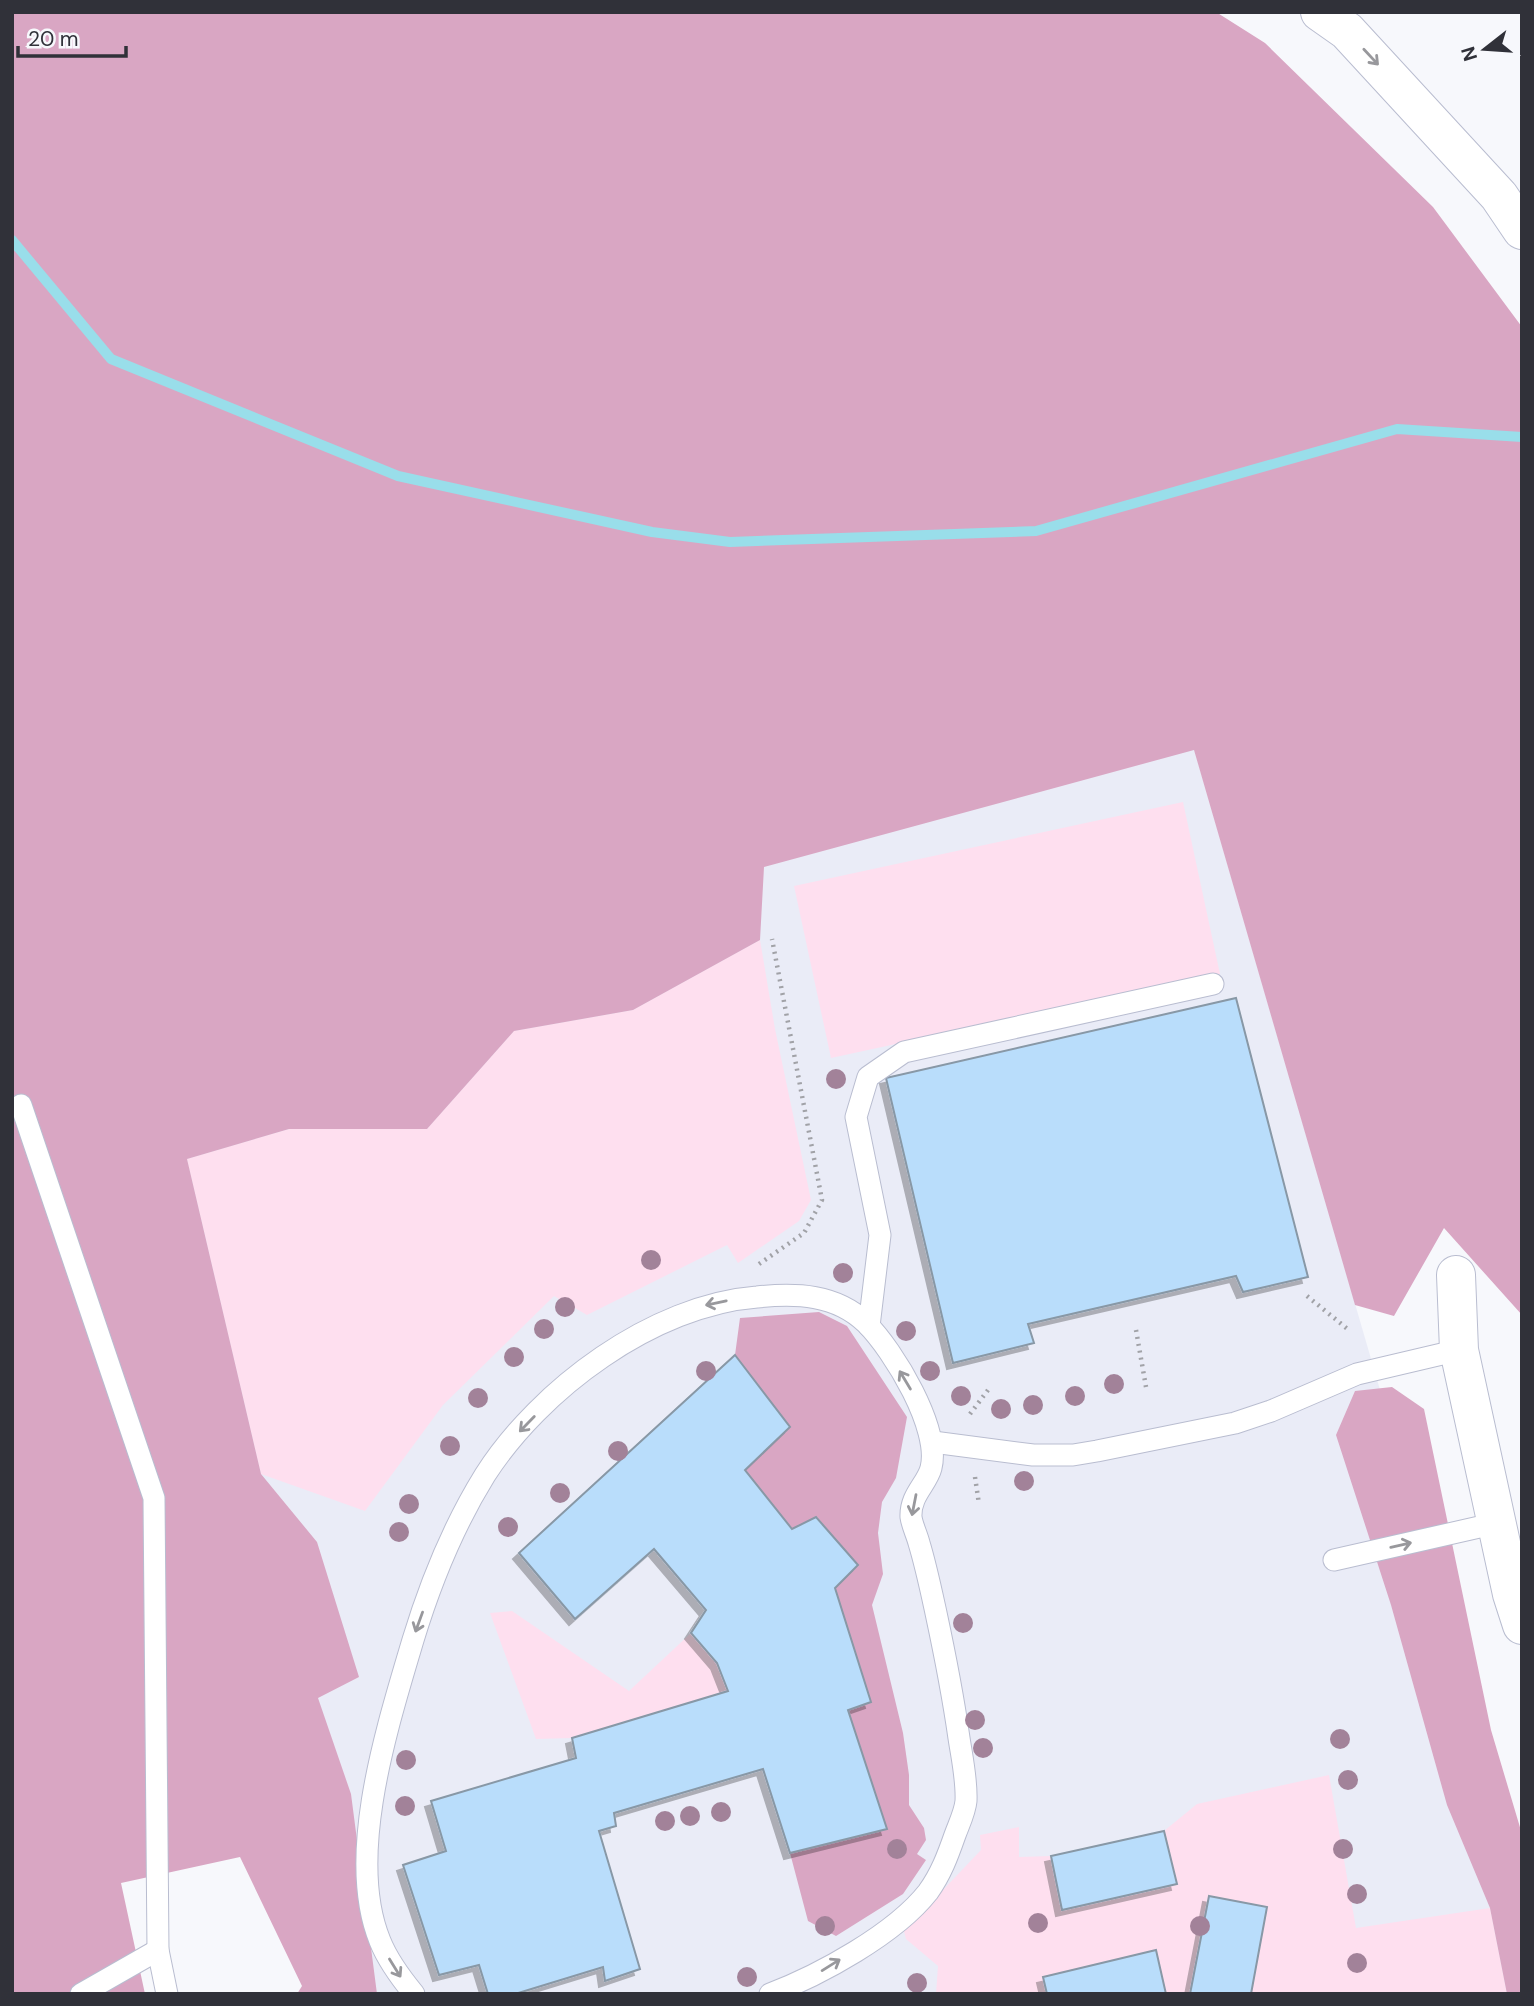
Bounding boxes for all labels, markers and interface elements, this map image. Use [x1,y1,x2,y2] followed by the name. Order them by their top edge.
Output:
[18,14,126,58] scale bar
[1450,14,1520,84] north arrow
[28,25,79,53] text: 20 m
[1455,44,1483,64] text: N
[1362,48,1379,65] one-way arrow
[705,1297,728,1311] one-way arrow
[898,1370,912,1390] one-way arrow
[519,1415,535,1433] one-way arrow
[906,1493,920,1516] one-way arrow
[1389,1537,1412,1551] one-way arrow
[412,1611,424,1633] one-way arrow
[821,1957,841,1971] one-way arrow
[387,1958,402,1977] one-way arrow

